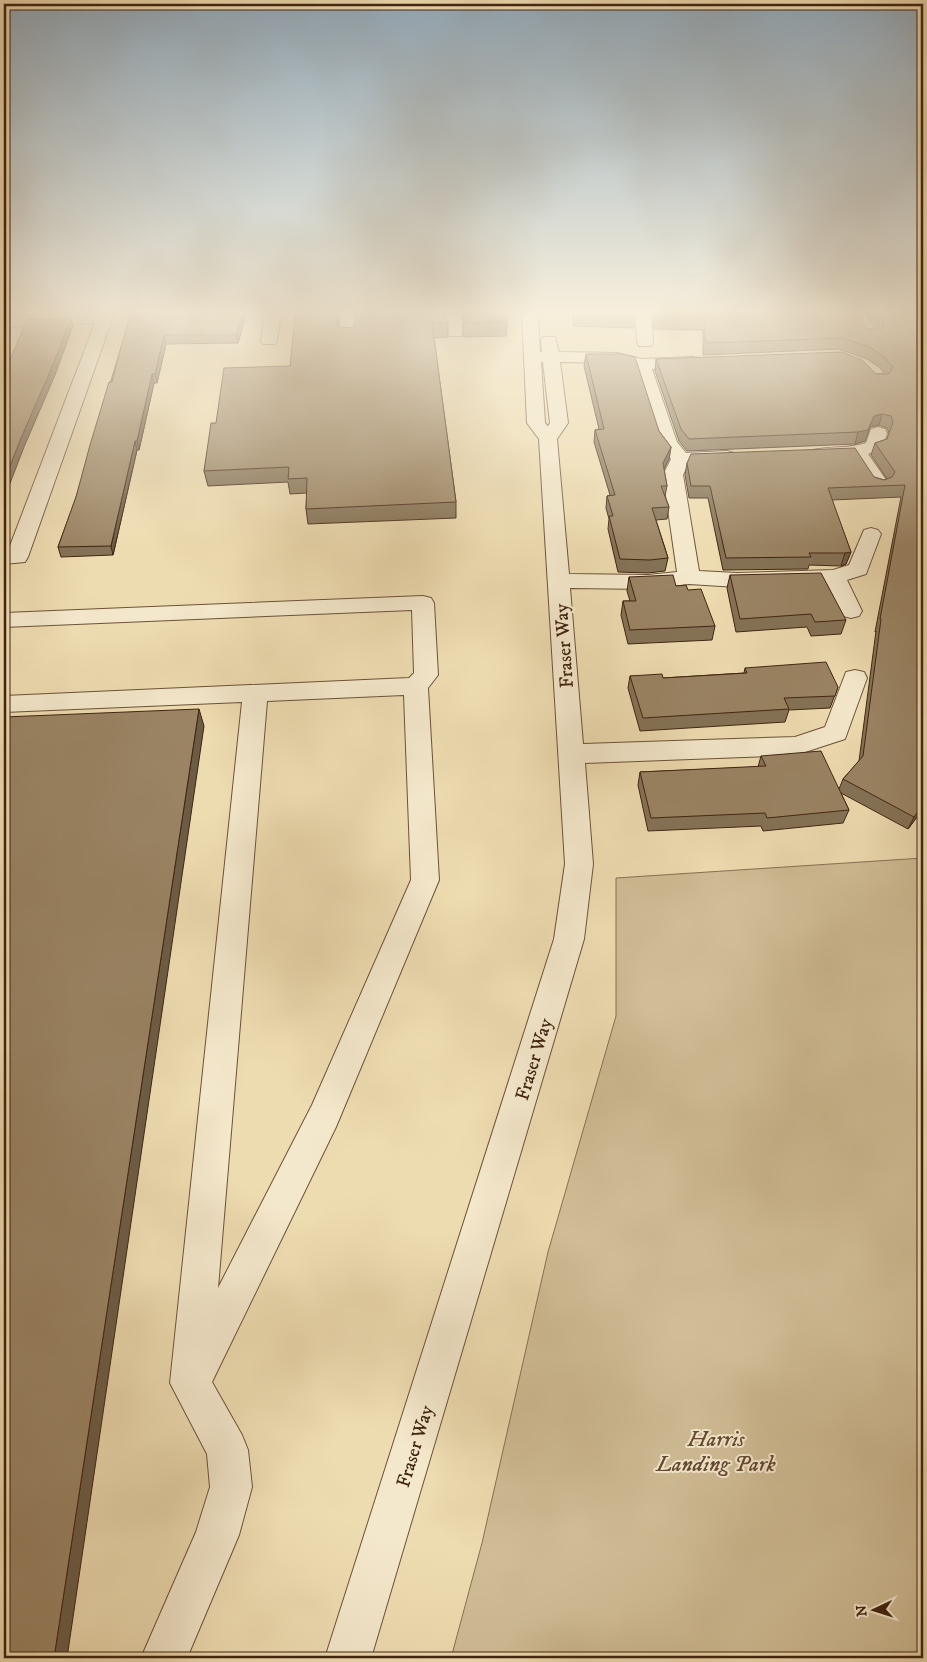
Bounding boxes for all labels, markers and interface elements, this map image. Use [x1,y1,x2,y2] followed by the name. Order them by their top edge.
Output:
[550,602,579,689] street label: Fraser Way
[511,1015,558,1103] street label: Fraser Way
[392,1402,439,1490] street label: Fraser Way
[654,1426,777,1478] park label: Harris Landing Park
[850,1584,900,1634] north arrow
[853,1604,871,1617] text: N

